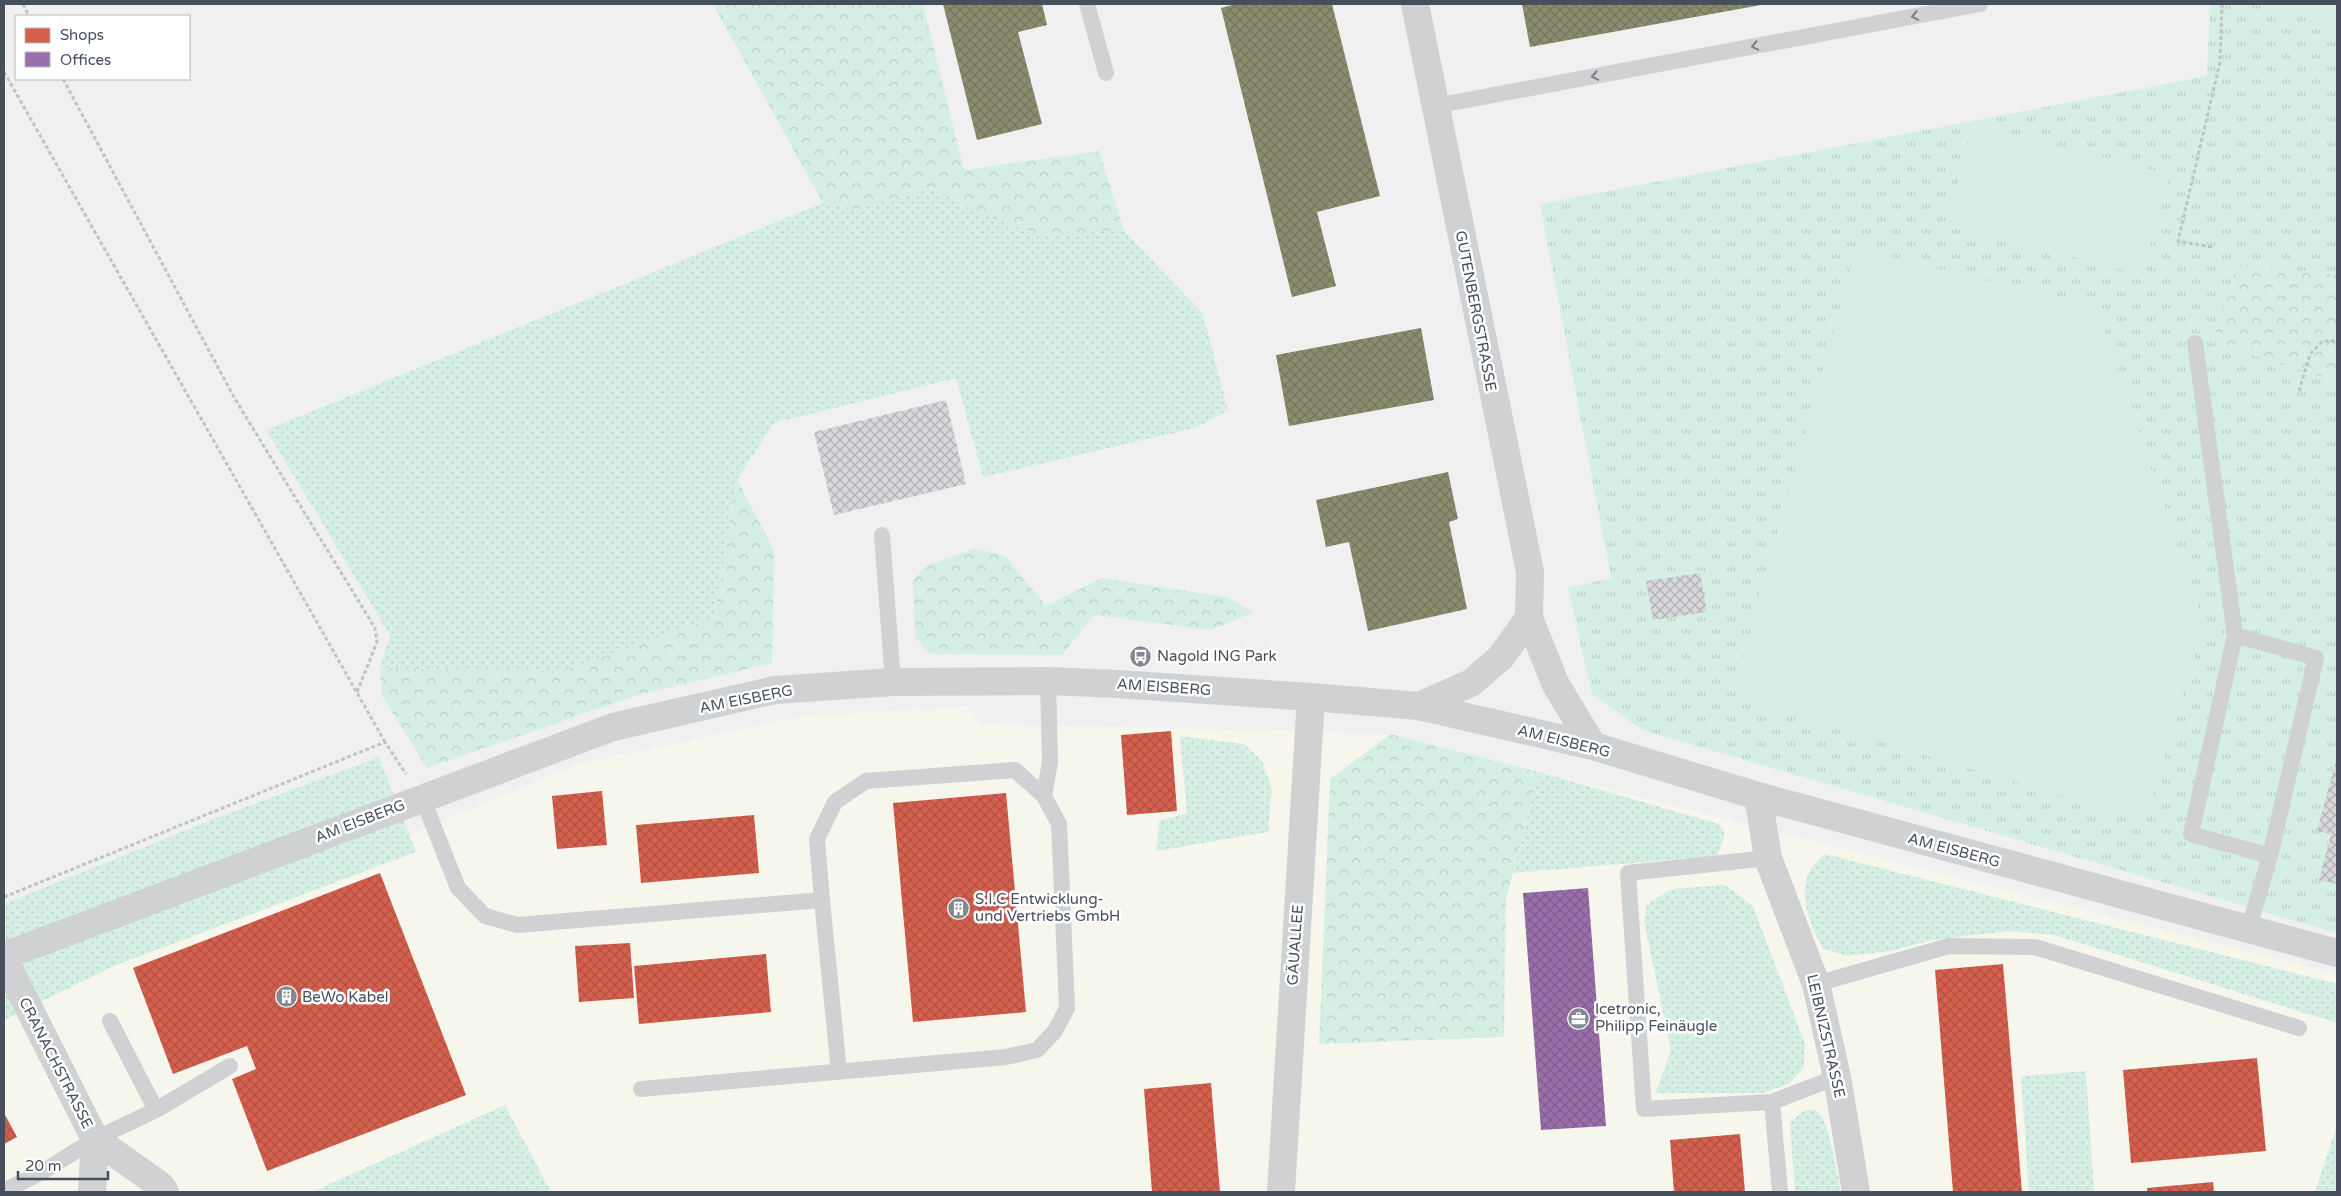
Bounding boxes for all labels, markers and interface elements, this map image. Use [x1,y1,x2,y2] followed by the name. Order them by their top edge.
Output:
[1910,10,1919,21] one-way arrow
[15,15,190,80] legend
[60,26,104,44] text: Shops
[1751,40,1759,51] one-way arrow
[60,51,111,69] text: Offices
[1591,70,1600,81] one-way arrow
[1452,229,1500,393] street label: GUTENBERGSTRASSE
[1129,644,1153,668] bus stop icon: Nagold ING Park
[1157,647,1277,665] place label: Nagold ING Park
[1116,675,1212,699] street label: AM EISBERG
[698,681,794,717] street label: AM EISBERG
[1516,721,1612,761] street label: AM EISBERG
[313,796,407,846] street label: AM EISBERG
[1906,829,2002,871] street label: AM EISBERG
[975,890,1120,925] place label: S.I.C Entwicklung- und Vertriebs GmbH
[947,896,971,920] building icon: S.I.C Entwicklung- und Vertriebs GmbH
[1283,904,1307,986] street label: GÄUALLEE
[1803,972,1849,1100] street label: LEIBNIZSTRASSE
[274,985,298,1009] building icon: BeWo Kabel
[302,988,389,1006] place label: BeWo Kabel
[15,994,97,1132] street label: CRANACHSTRASSE
[1595,1000,1717,1035] place label: Icetronic, Philipp Feinäugle
[1567,1006,1591,1030] office icon: Icetronic, Philipp Feinäugle
[18,1148,108,1180] scale bar
[25,1157,62,1175] text: 20 m

